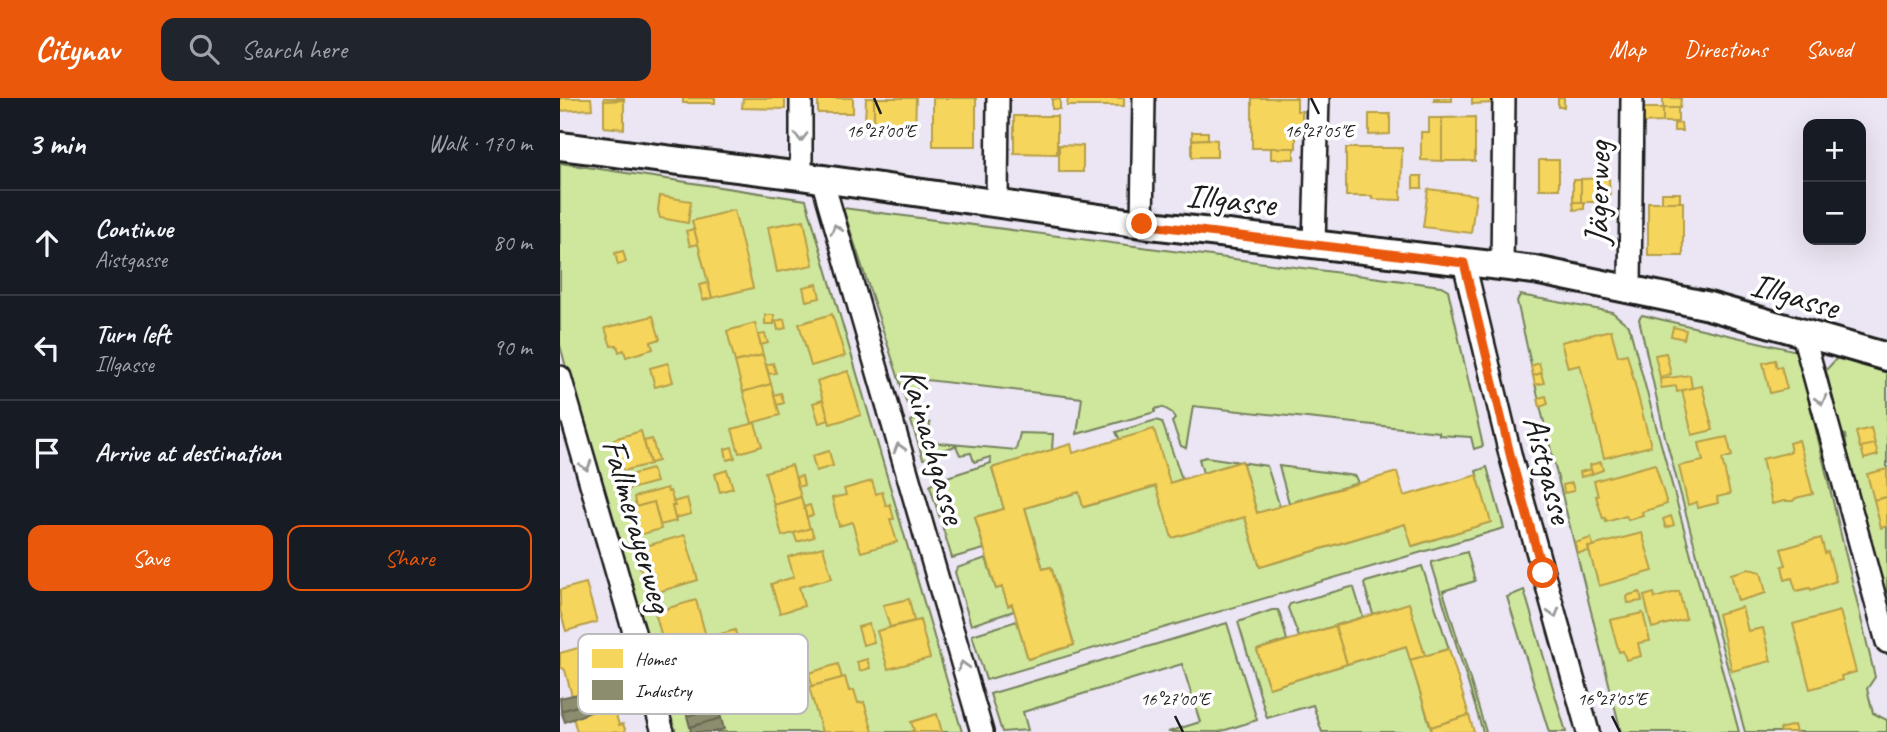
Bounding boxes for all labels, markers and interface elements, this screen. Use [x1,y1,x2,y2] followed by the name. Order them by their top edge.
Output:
[161,18,651,81] search box
[35,28,119,70] text: Citynav
[185,30,223,68] icon: search
[241,33,347,66] text: Search here
[1609,34,1646,64] text: Map
[1684,34,1767,64] text: Directions
[1805,34,1852,64] text: Saved
[1803,119,1866,245] map controls
[1803,119,1866,182] button: +
[846,120,918,142] text: 16°27'00"E
[1284,120,1356,142] text: 16°27'05"E
[28,125,85,163] text: 3 min
[428,129,532,158] text: Walk · 170 m
[793,132,809,143] one-way arrow
[1574,139,1621,248] street label: Jägerweg
[1184,172,1280,227] street label: Illgasse
[1803,182,1866,245] button: −
[1126,208,1157,239] route end
[95,212,173,245] text: Continue
[28,224,66,262] icon: ahead
[830,224,845,236] one-way arrow
[493,228,532,257] text: 80 m
[95,245,167,274] text: Aistgasse
[1746,262,1847,330] street label: Illgasse
[95,317,170,350] text: Turn left
[28,329,66,367] icon: left
[493,333,532,362] text: 90 m
[95,350,154,379] text: Illgasse
[890,363,978,531] street label: Kainachgasse
[1813,394,1828,406] one-way arrow
[1513,410,1585,530] street label: Aistgasse
[28,434,66,472] icon: arrive
[591,434,684,619] street label: Fallmerayerweg
[95,436,281,469] text: Arrive at destination
[893,442,908,454] one-way arrow
[577,460,592,472] one-way arrow
[28,525,273,591] button: Save
[287,525,532,591] button: Share
[1527,557,1558,588] route start
[1546,607,1561,619] one-way arrow
[578,634,808,714] legend
[635,647,677,671] text: Homes
[956,661,971,673] one-way arrow
[635,679,693,703] text: Industry
[1140,688,1212,710] text: 16°27'00"E
[1577,688,1649,710] text: 16°27'05"E

